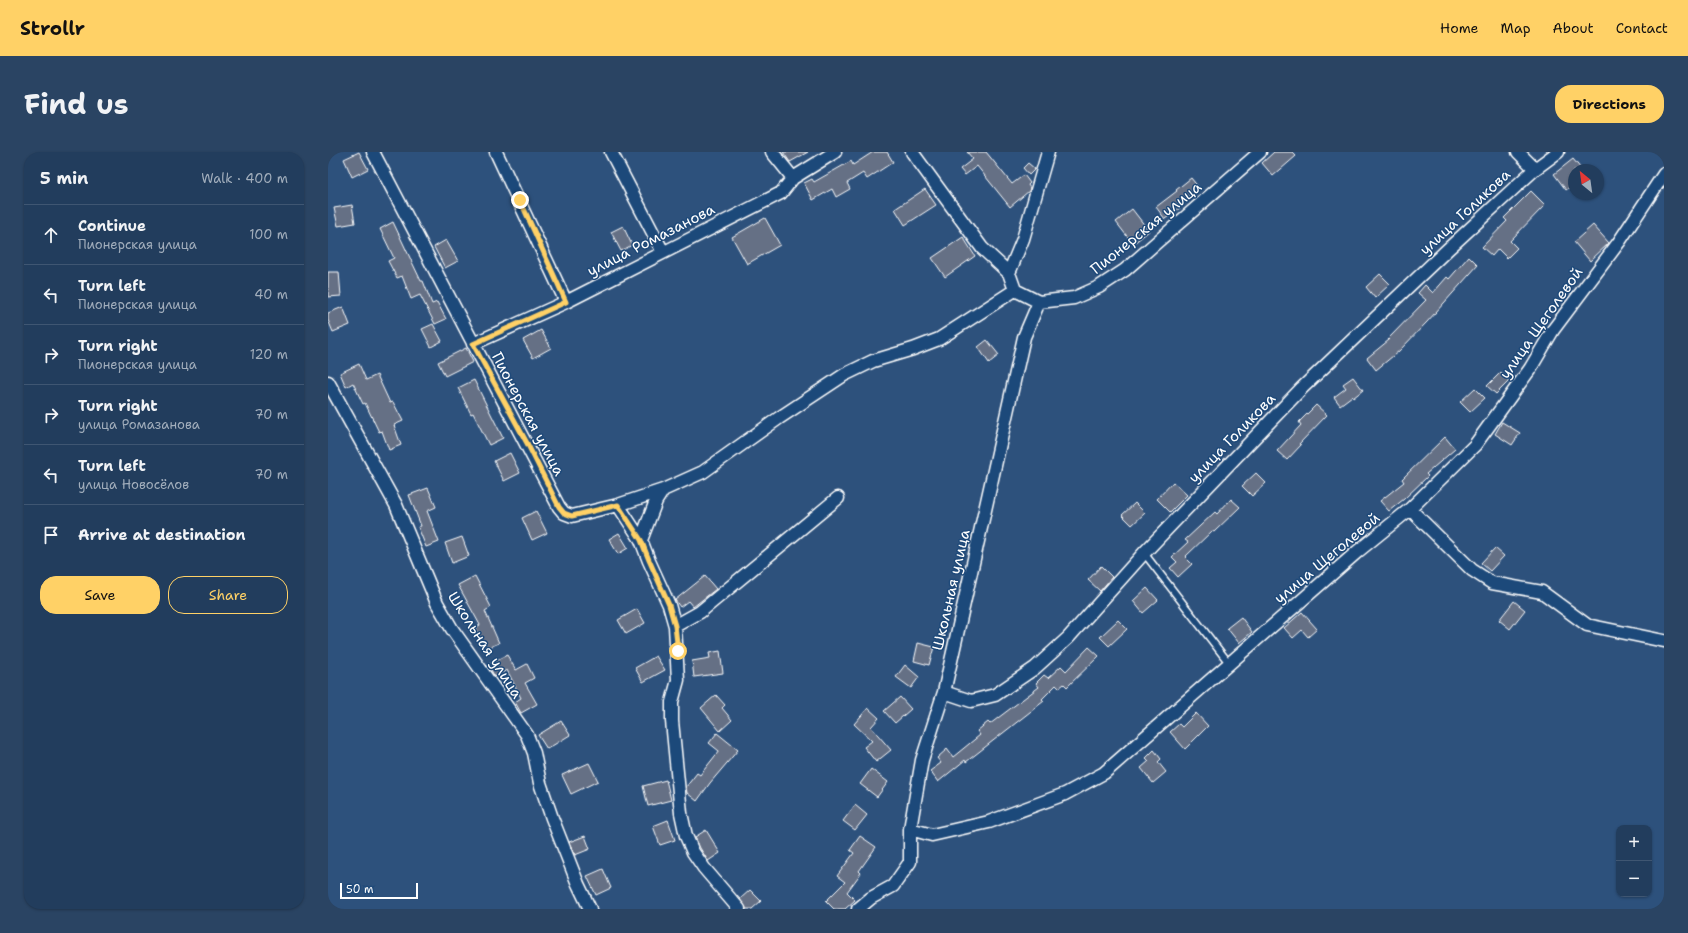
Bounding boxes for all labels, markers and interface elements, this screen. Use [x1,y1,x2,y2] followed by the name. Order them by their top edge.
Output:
[20,16,85,41] text: Strollr
[1440,19,1479,37] text: Home
[1501,19,1531,37] text: Map
[1553,19,1594,37] text: About
[1616,19,1668,37] text: Contact
[24,85,129,123] text: Find us
[1555,85,1664,123] button: Directions
[1415,164,1515,259] street label: улица Голикова
[1568,164,1604,200] north arrow
[40,167,88,189] text: 5 min
[201,170,288,187] text: Walk · 400 m
[1086,177,1206,279] street label: Пионерская улица
[511,191,529,209] route end
[584,199,719,281] street label: улица Ромазанова
[78,216,146,236] text: Continue
[40,224,62,246] icon: ahead
[249,226,288,243] text: 100 m
[78,236,197,253] text: Пионерская улица
[1495,263,1587,383] street label: улица Щеголевой
[78,276,146,296] text: Turn left
[40,284,62,306] icon: left
[254,286,288,303] text: 40 m
[78,296,197,313] text: Пионерская улица
[78,336,158,356] text: Turn right
[40,344,62,366] icon: right
[250,346,288,363] text: 120 m
[487,349,569,480] street label: Пионерская улица
[78,356,197,373] text: Пионерская улица
[1184,388,1280,487] street label: улица Голикова
[78,396,158,416] text: Turn right
[40,404,62,426] icon: right
[254,406,288,423] text: 70 m
[78,416,200,433] text: улица Ромазанова
[78,456,146,476] text: Turn left
[40,464,62,486] icon: left
[254,466,288,483] text: 70 m
[78,476,189,493] text: улица Новосёлов
[1270,508,1384,608] street label: улица Щеголевой
[40,524,62,546] icon: arrive
[78,525,246,545] text: Arrive at destination
[927,527,975,652] street label: Школьная улица
[40,576,160,614] button: Save
[168,576,288,614] button: Share
[443,588,527,703] street label: Школьная улица
[669,642,687,660] route start
[1616,825,1652,897] map controls
[1616,825,1652,861] button: +
[1616,861,1652,897] button: −
[340,881,418,900] scale bar
[346,882,374,897] text: 50 m

